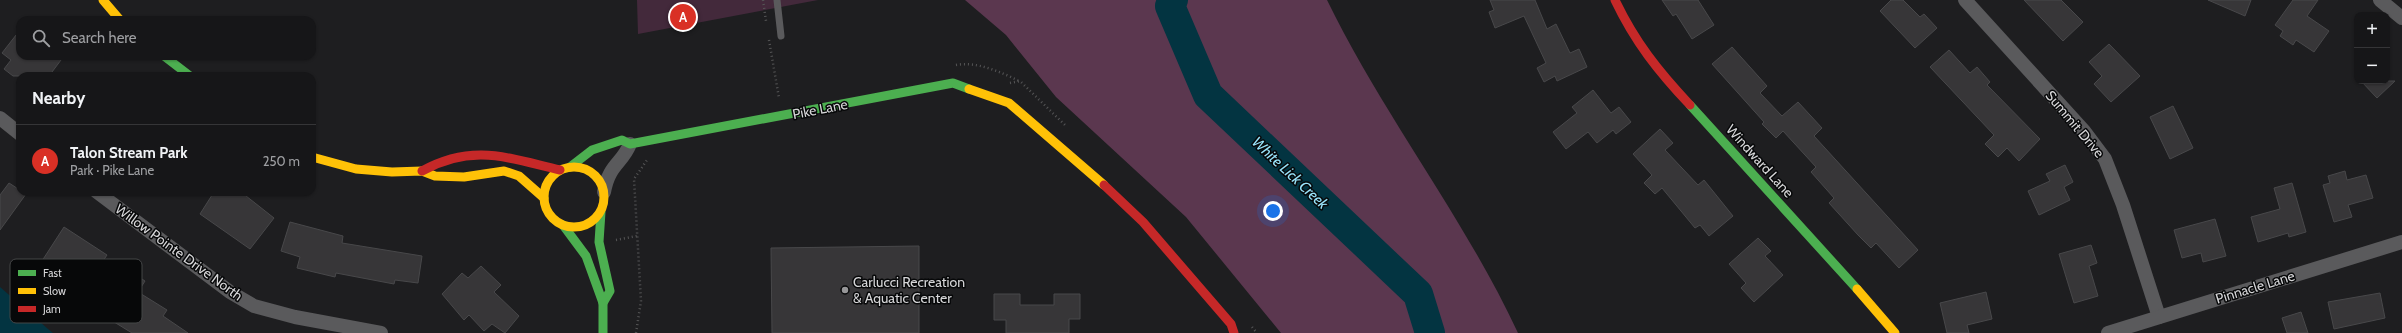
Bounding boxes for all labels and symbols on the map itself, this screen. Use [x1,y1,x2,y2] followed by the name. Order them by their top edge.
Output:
[670,2,696,32] pin: A
[2042,87,2108,161] street label: Summit Drive
[791,95,849,123] street label: Pike Lane
[1722,121,1798,201] street label: Windward Lane
[1248,133,1332,213] water label: White Lick Creek
[112,200,246,304] street label: Willow Pointe Drive North
[1263,201,1283,221] your location
[10,259,142,323] legend
[43,266,62,280] text: Fast
[2213,266,2297,308] street label: Pinnacle Lane
[853,273,965,307] place label: Carlucci Recreation & Aquatic Center
[43,284,66,298] text: Slow
[840,285,850,295] marker: Carlucci Recreation & Aquatic Center
[42,302,61,316] text: Jam

